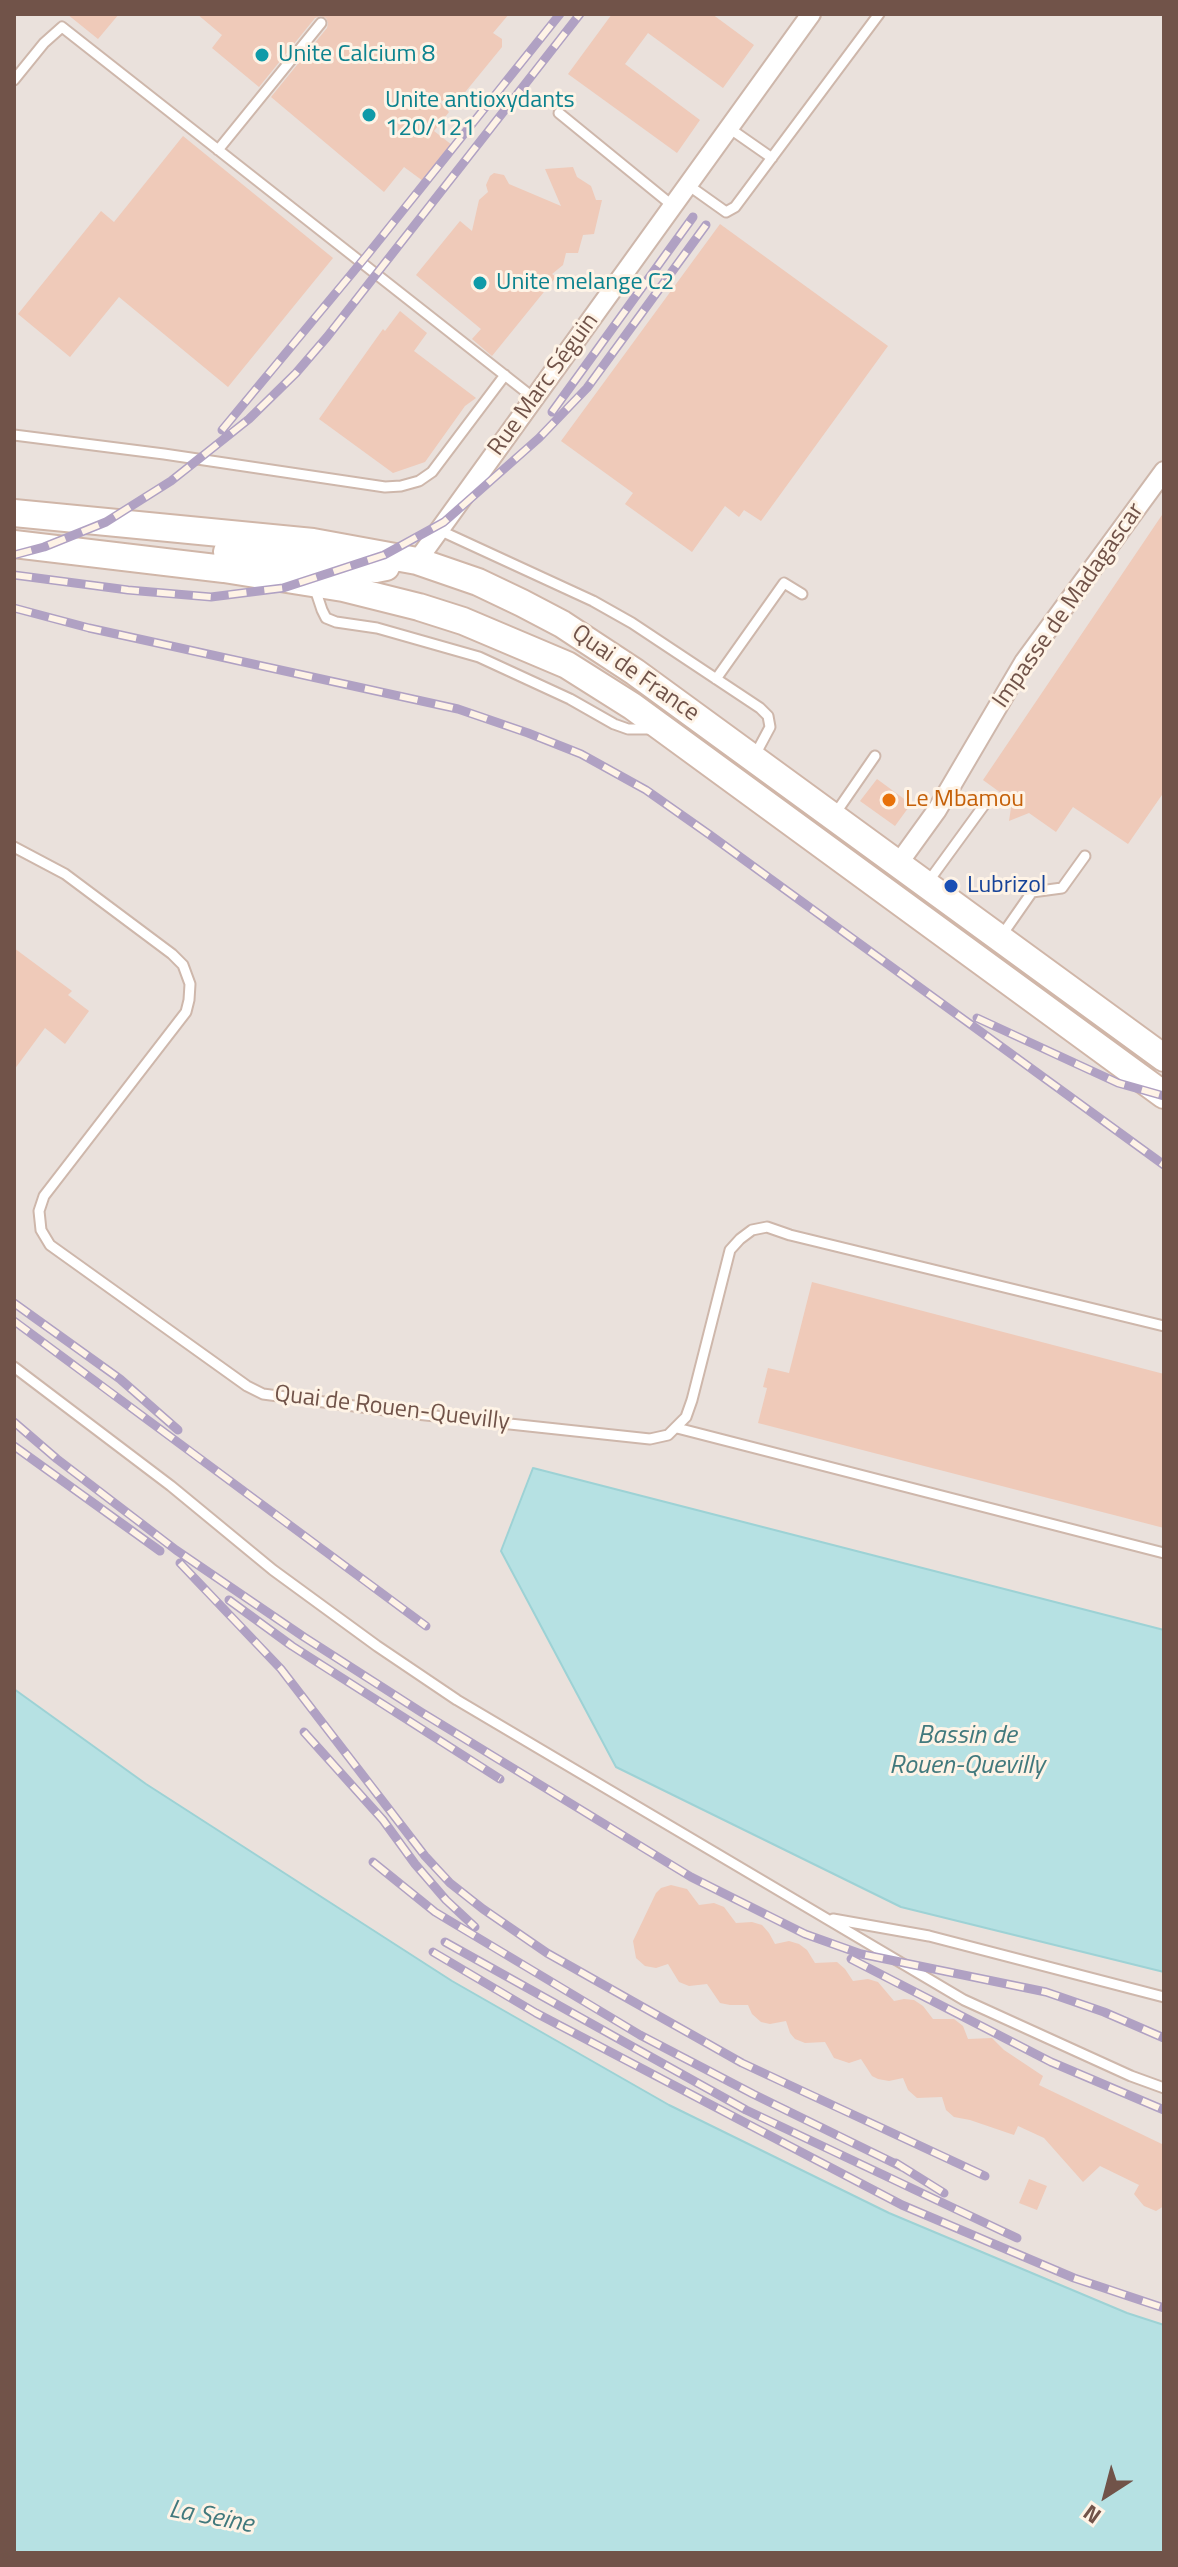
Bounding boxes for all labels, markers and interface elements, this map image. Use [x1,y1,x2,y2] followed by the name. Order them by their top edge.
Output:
[278,41,435,69] place label: Unite Calcium 8
[253,46,271,64] marker: Unite Calcium 8
[385,87,575,143] place label: Unite antioxydants 120/121
[360,106,378,124] marker: Unite antioxydants 120/121
[496,269,674,297] place label: Unite melange C2
[471,274,489,292] marker: Unite melange C2
[483,308,605,462] street label: Rue Marc Séguin
[987,498,1151,714] street label: Impasse de Madagascar
[566,619,704,729] street label: Quai de France
[905,786,1024,814] place label: Le Mbamou
[880,791,898,809] marker: Le Mbamou
[967,872,1046,900] place label: Lubrizol
[942,877,960,895] marker: Lubrizol
[273,1380,511,1438] street label: Quai de Rouen-Quevilly
[889,1721,1045,1782] water label: Bassin de Rouen-Quevilly
[1066,2455,1146,2535] north arrow
[166,2495,256,2541] water label: La Seine
[1076,2496,1108,2533] text: N

